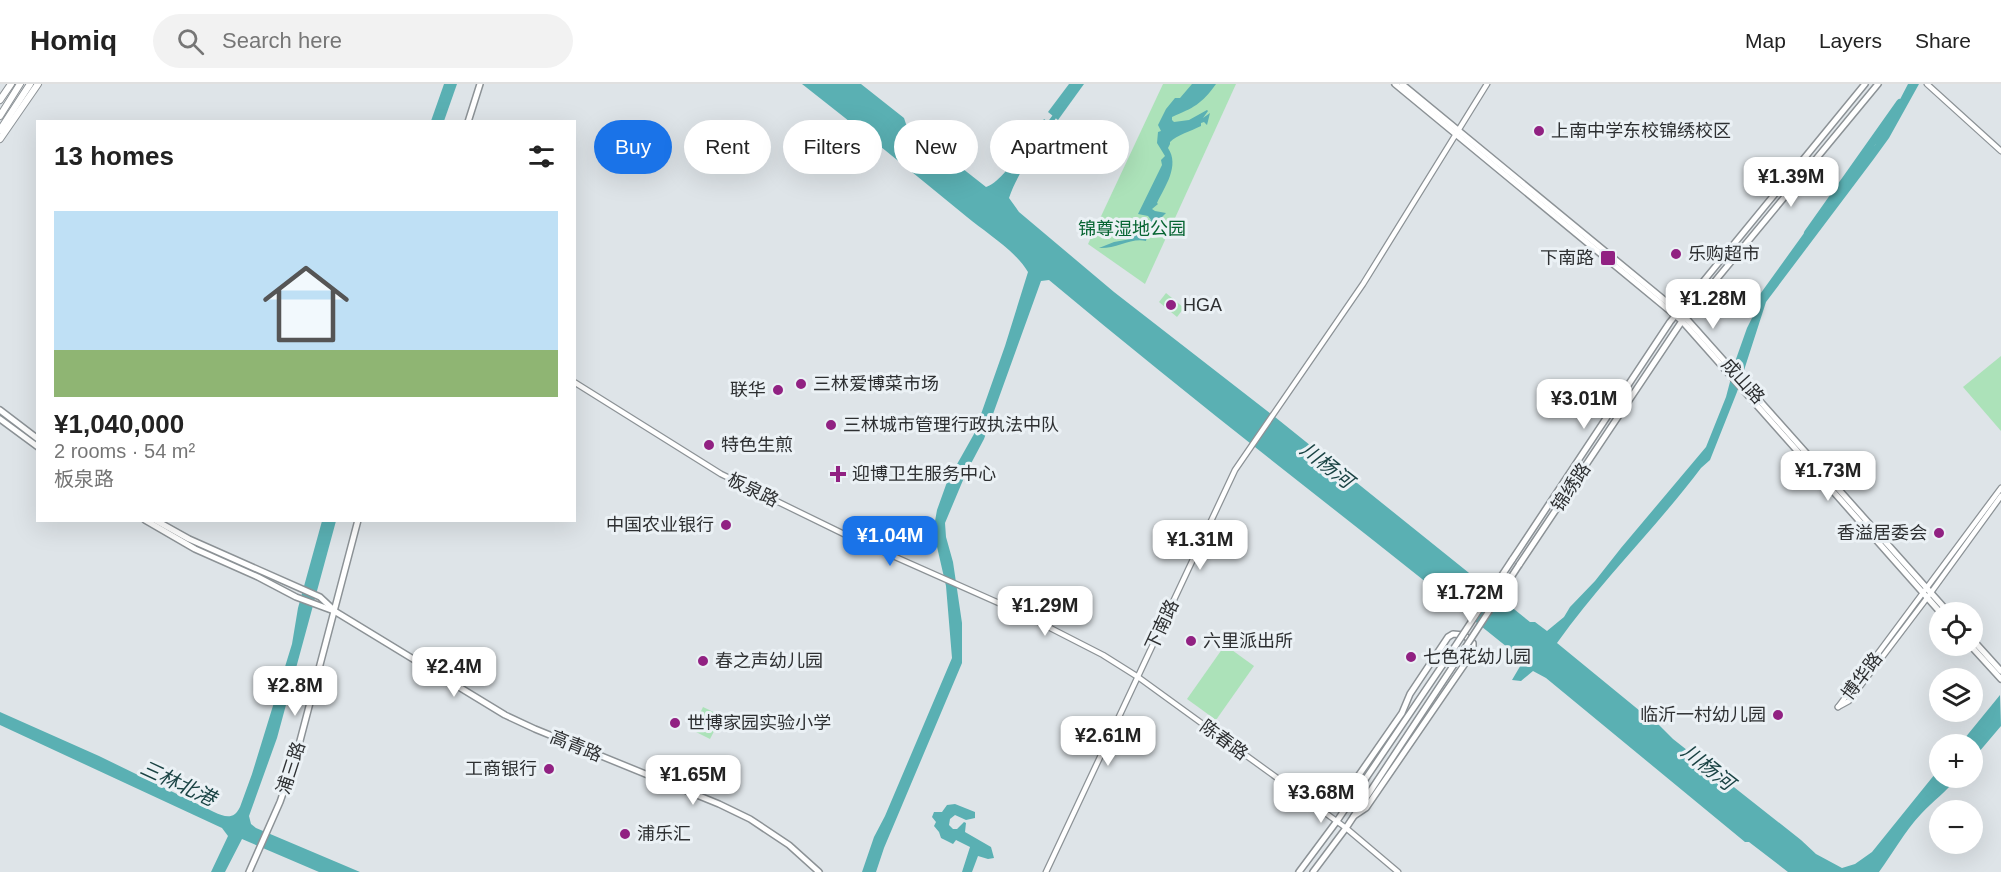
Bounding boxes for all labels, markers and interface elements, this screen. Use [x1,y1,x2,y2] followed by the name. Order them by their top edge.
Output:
[153,14,573,68] search box
[30,25,117,56] text: Homiq
[174,25,207,58] icon: search
[222,28,342,53] text: Search here
[1745,29,1786,52] text: Map
[1819,29,1882,52] text: Layers
[1915,29,1971,52] text: Share
[594,120,672,174] chip: Buy
[684,120,771,174] chip: Rent
[783,120,882,174] chip: Filters
[894,120,978,174] chip: New
[990,120,1129,174] chip: Apartment
[1551,121,1731,141] place label: 上南中学东校锦绣校区
[1532,124,1546,138] marker: 上南中学东校锦绣校区
[525,140,558,173] icon: filters
[54,141,174,171] text: 13 homes
[1742,157,1840,208] pin: ¥1.39M
[1758,165,1824,187] text: ¥1.39M
[1078,219,1186,239] park label: 锦尊湿地公园
[1688,244,1760,264] place label: 乐购超市
[1669,247,1683,261] marker: 乐购超市
[1540,248,1594,268] place label: 下南路
[1599,249,1617,267] marker: 下南路
[252,250,360,358] icon: home
[1664,279,1762,330] pin: ¥1.28M
[1680,287,1746,309] text: ¥1.28M
[1183,295,1222,315] place label: HGA
[1164,298,1178,312] marker: HGA
[1718,354,1768,408] street label: 成山路
[813,374,939,394] place label: 三林爱博菜市场
[794,377,808,391] marker: 三林爱博菜市场
[1535,379,1633,430] pin: ¥3.01M
[730,380,766,400] place label: 联华
[771,383,785,397] marker: 联华
[1551,387,1617,409] text: ¥3.01M
[54,409,184,439] text: ¥1,040,000
[843,415,1059,435] place label: 三林城市管理行政执法中队
[824,418,838,432] marker: 三林城市管理行政执法中队
[721,435,793,455] place label: 特色生煎
[702,438,716,452] marker: 特色生煎
[1297,438,1361,495] water label: 川杨河
[54,440,195,462] text: 2 rooms · 54 m²
[1779,451,1877,502] pin: ¥1.73M
[1548,459,1594,515] street label: 锦绣路
[1795,459,1861,481] text: ¥1.73M
[852,464,996,484] place label: 迎博卫生服务中心
[829,465,847,483] marker: 迎博卫生服务中心
[54,468,114,490] text: 板泉路
[724,469,782,511] street label: 板泉路
[606,515,714,535] place label: 中国农业银行
[841,516,939,567] pin: ¥1.04M
[719,518,733,532] marker: 中国农业银行
[1151,520,1249,571] pin: ¥1.31M
[1837,523,1927,543] place label: 香溢居委会
[857,524,923,546] text: ¥1.04M
[1932,526,1946,540] marker: 香溢居委会
[1167,528,1233,550] text: ¥1.31M
[1421,573,1519,624] pin: ¥1.72M
[1437,581,1503,603] text: ¥1.72M
[996,586,1094,637] pin: ¥1.29M
[1012,594,1078,616] text: ¥1.29M
[1142,596,1182,654] street label: 下南路
[1929,602,1983,854] map controls
[1929,602,1983,656] button: locate
[1203,631,1293,651] place label: 六里派出所
[1184,634,1198,648] marker: 六里派出所
[412,647,496,698] pin: ¥2.4M
[1423,647,1531,667] place label: 七色花幼儿园
[1838,648,1886,704] street label: 博华路
[1404,650,1418,664] marker: 七色花幼儿园
[715,651,823,671] place label: 春之声幼儿园
[696,654,710,668] marker: 春之声幼儿园
[426,655,482,677] text: ¥2.4M
[253,666,337,717] pin: ¥2.8M
[1929,668,1983,722] button: layers
[267,674,323,696] text: ¥2.8M
[1640,705,1766,725] place label: 临沂一村幼儿园
[1771,708,1785,722] marker: 临沂一村幼儿园
[687,713,831,733] place label: 世博家园实验小学
[668,716,682,730] marker: 世博家园实验小学
[1059,716,1157,767] pin: ¥2.61M
[1196,716,1252,764] street label: 陈春路
[1075,724,1141,746] text: ¥2.61M
[547,727,605,765] street label: 高青路
[1929,734,1983,788] button: +
[273,739,309,797] street label: 浦三路
[1678,740,1742,797] water label: 川杨河
[644,755,742,806] pin: ¥1.65M
[137,756,222,811] water label: 三林北港
[465,759,537,779] place label: 工商银行
[542,762,556,776] marker: 工商银行
[660,763,726,785] text: ¥1.65M
[1272,773,1370,824] pin: ¥3.68M
[1288,781,1354,803] text: ¥3.68M
[1929,800,1983,854] button: −
[637,824,691,844] place label: 浦乐汇
[618,827,632,841] marker: 浦乐汇

